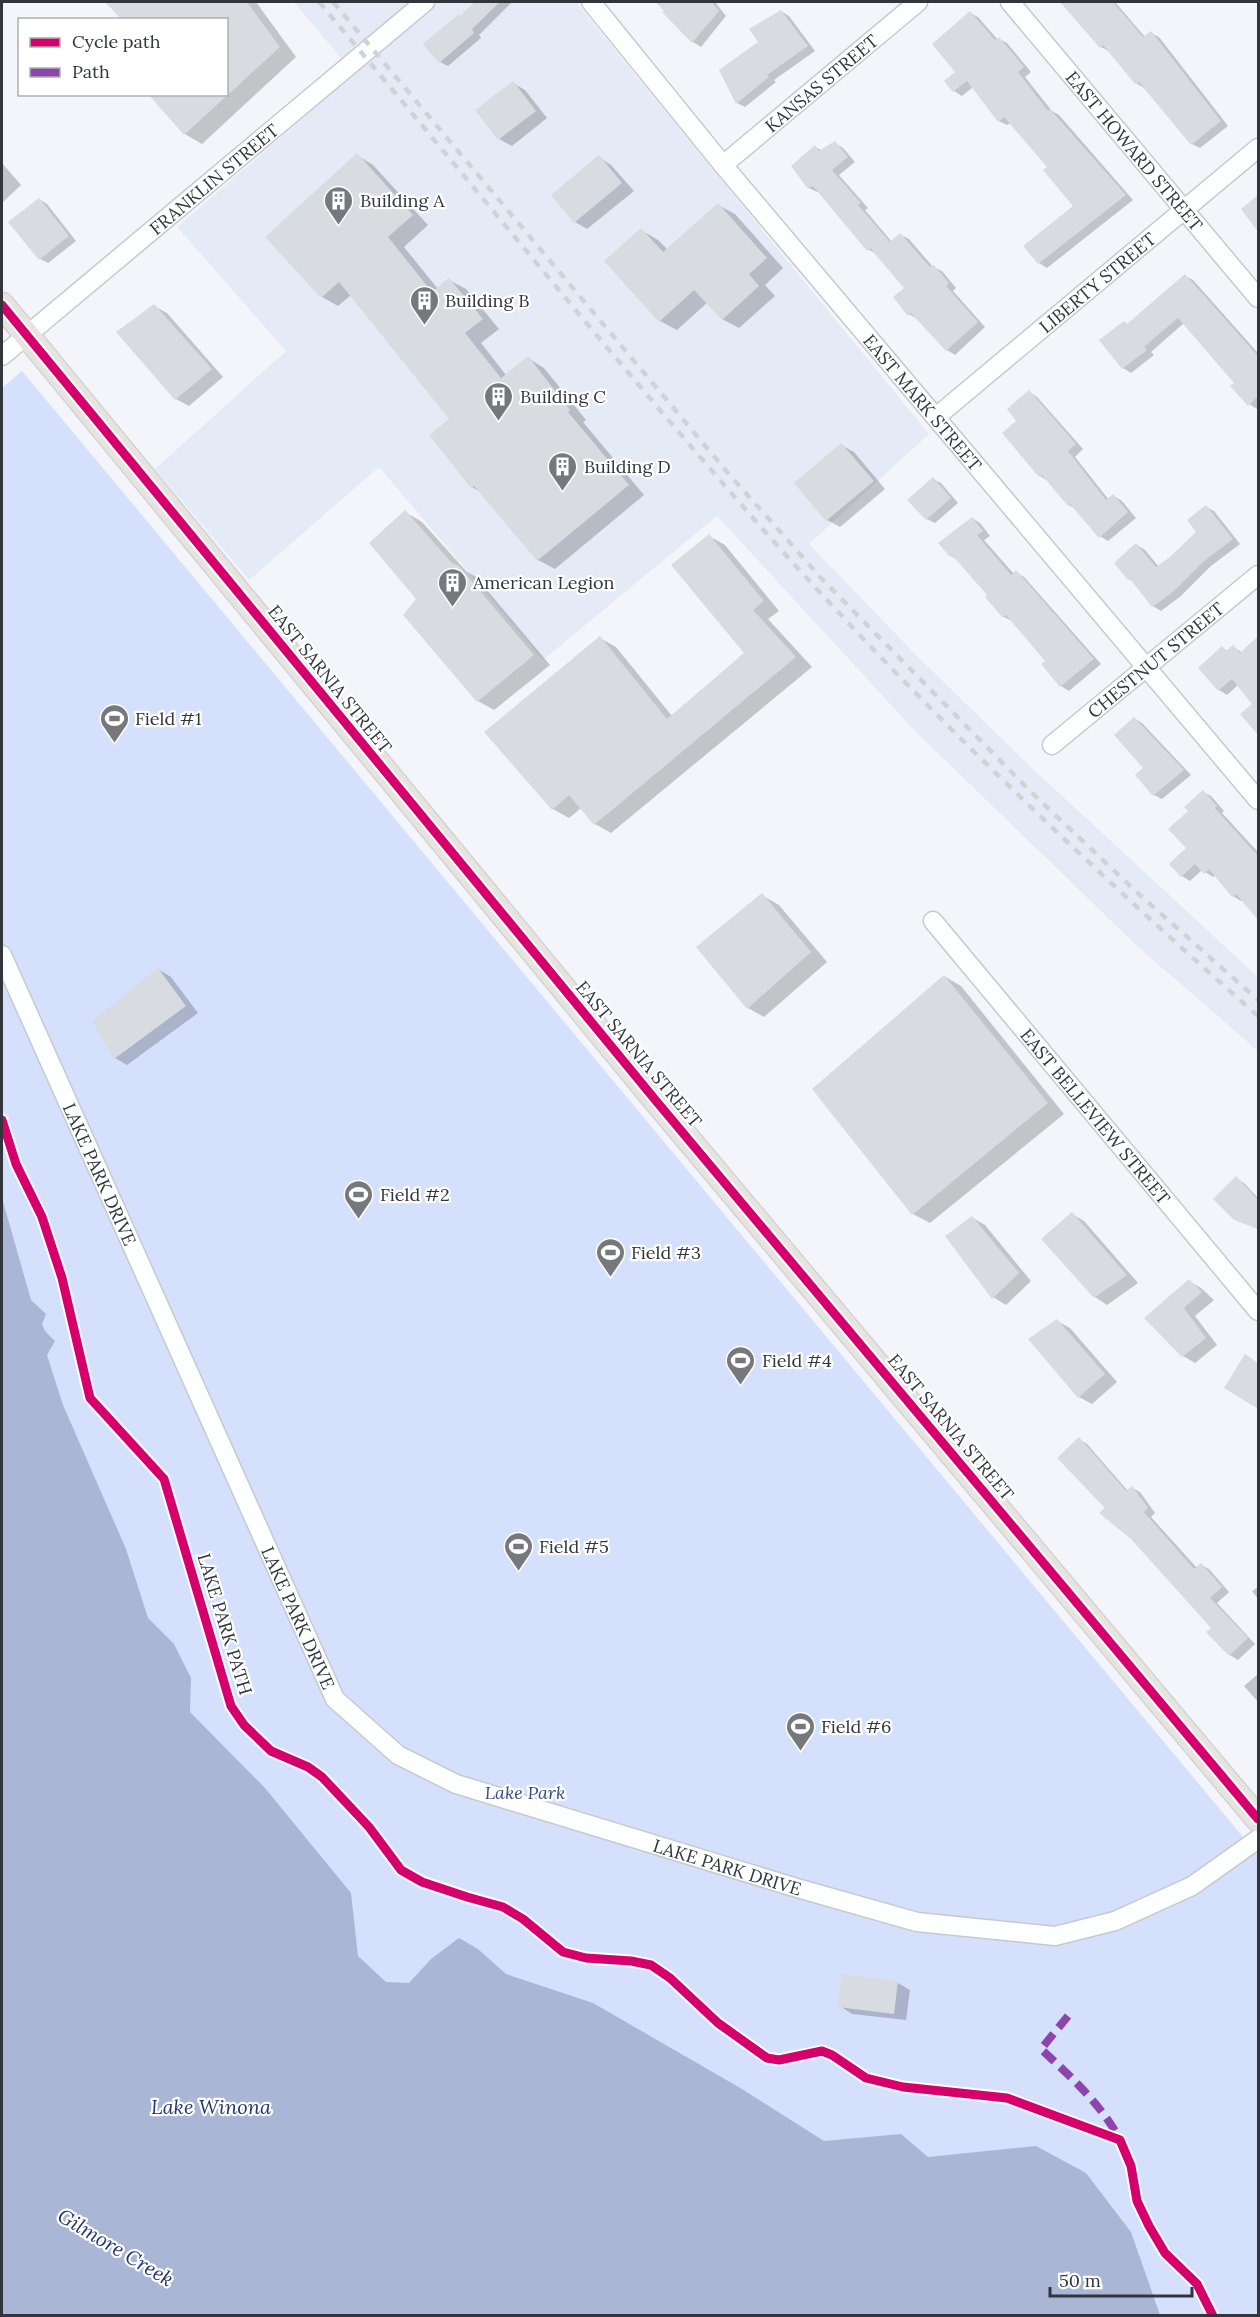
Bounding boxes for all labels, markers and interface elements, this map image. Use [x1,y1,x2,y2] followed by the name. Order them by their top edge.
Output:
[18,18,228,96] legend
[760,29,883,137] street label: KANSAS STREET
[72,30,161,53] text: Cycle path
[72,60,110,83] text: Path
[1061,66,1208,236] street label: EAST HOWARD STREET
[144,118,283,239] street label: FRANKLIN STREET
[323,184,355,226] building icon: Building A
[360,189,445,212] place label: Building A
[1034,227,1161,338] street label: LIBERTY STREET
[408,284,440,326] building icon: Building B
[445,289,529,312] place label: Building B
[859,329,987,476] street label: EAST MARK STREET
[483,380,515,422] building icon: Building C
[520,385,606,408] place label: Building C
[547,450,579,492] building icon: Building D
[584,455,671,478] place label: Building D
[436,566,468,608] building icon: American Legion
[472,571,615,594] place label: American Legion
[1082,596,1229,723] street label: CHESTNUT STREET
[263,600,397,758] street label: EAST SARNIA STREET
[98,702,130,744] sports icon: Field #1
[135,707,201,730] place label: Field #1
[571,976,707,1132] street label: EAST SARNIA STREET
[1016,1024,1176,1209] street label: EAST BELLEVIEW STREET
[58,1099,142,1249] street label: LAKE PARK DRIVE
[343,1178,375,1220] sports icon: Field #2
[380,1183,450,1206] place label: Field #2
[594,1236,626,1278] sports icon: Field #3
[631,1241,701,1264] place label: Field #3
[725,1344,757,1386] sports icon: Field #4
[762,1349,832,1372] place label: Field #4
[883,1349,1019,1505] street label: EAST SARNIA STREET
[502,1530,534,1572] sports icon: Field #5
[539,1535,609,1558] place label: Field #5
[257,1543,340,1692] street label: LAKE PARK DRIVE
[193,1550,257,1698] street label: LAKE PARK PATH
[784,1710,816,1752] sports icon: Field #6
[821,1715,891,1738] place label: Field #6
[485,1781,565,1804] park label: Lake Park
[651,1833,804,1900] street label: LAKE PARK DRIVE
[151,2094,271,2119] water label: Lake Winona
[53,2203,179,2291] water label: Gilmore Creek
[1050,2260,1192,2298] scale bar
[1059,2269,1101,2292] text: 50 m

